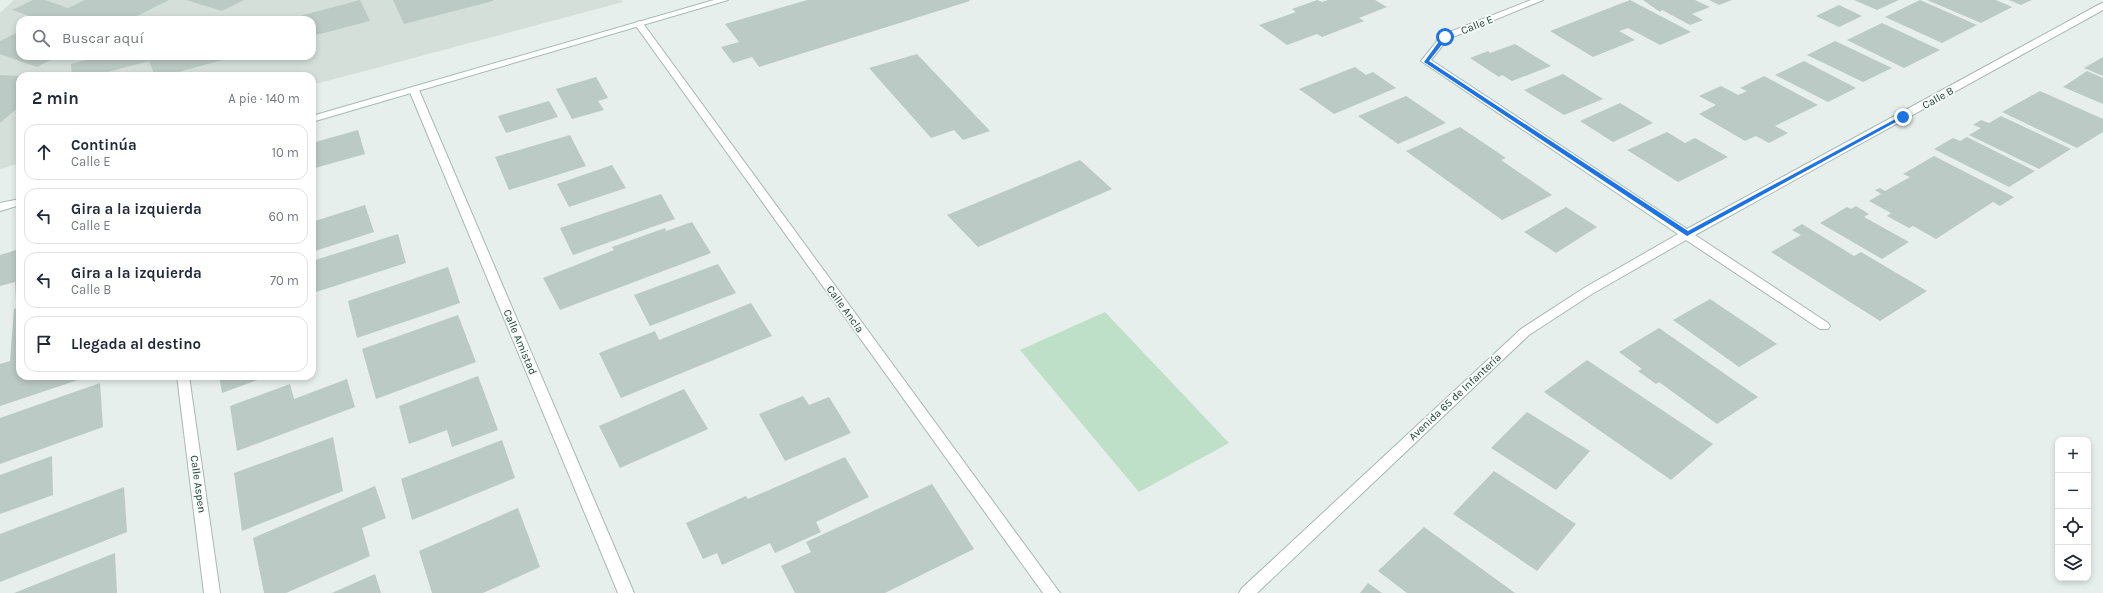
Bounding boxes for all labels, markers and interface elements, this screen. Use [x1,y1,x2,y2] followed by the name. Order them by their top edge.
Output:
[1459,13,1495,37] street label: Calle E
[16,16,316,60] search box
[30,27,52,49] icon: search
[1436,28,1454,46] route start
[62,29,144,47] text: Buscar aquí
[1920,84,1956,112] street label: Calle B
[32,88,79,108] text: 2 min
[228,91,300,106] text: A pie · 140 m
[1894,108,1912,126] route end
[71,136,137,154] text: Continúa
[33,141,55,163] icon: ahead
[272,145,299,160] text: 10 m
[71,154,110,169] text: Calle E
[71,200,202,218] text: Gira a la izquierda
[33,205,55,227] icon: left
[269,209,299,224] text: 60 m
[71,218,110,233] text: Calle E
[71,264,202,282] text: Gira a la izquierda
[33,269,55,291] icon: left
[270,273,299,288] text: 70 m
[71,282,111,297] text: Calle B
[824,283,866,335] street label: Calle Ancla
[500,307,540,377] street label: Calle Amistad
[33,333,55,355] icon: arrive
[71,335,201,353] text: Llegada al destino
[1406,351,1504,443] street label: Avenida 65 de Infantería
[2055,437,2091,581] map controls
[2055,437,2091,473] button: +
[188,454,208,514] street label: Calle Aspen
[2055,473,2091,509] button: −
[2055,509,2091,545] button: locate
[2055,545,2091,581] button: layers

